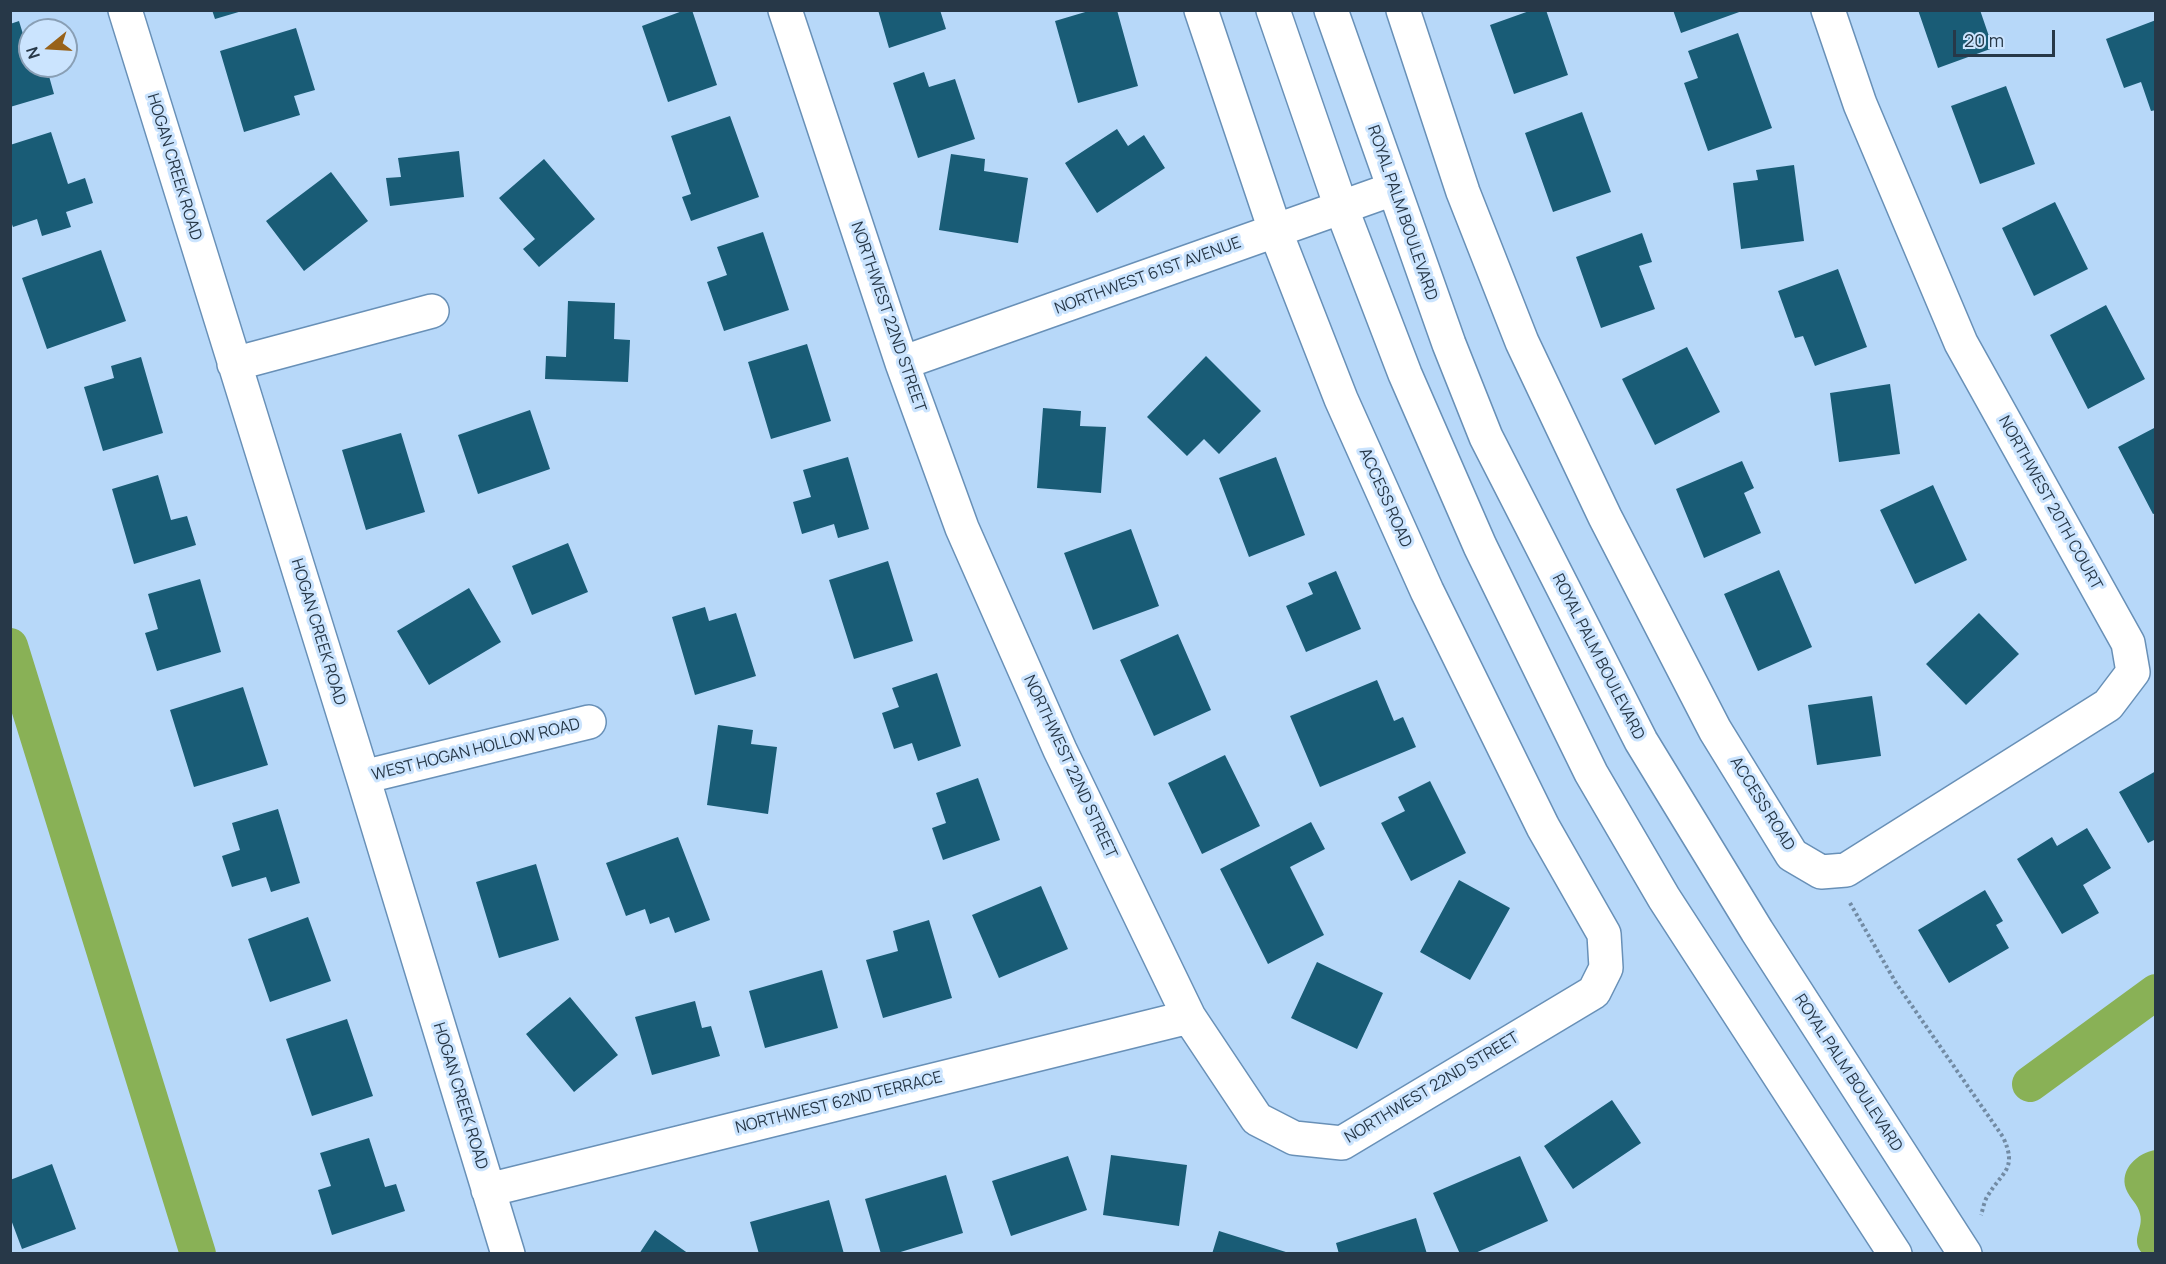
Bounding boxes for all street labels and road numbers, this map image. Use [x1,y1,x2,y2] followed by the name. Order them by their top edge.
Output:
[143,91,205,243] street label: HOGAN CREEK ROAD
[1363,123,1441,303] street label: ROYAL PALM BOULEVARD
[846,219,930,415] street label: NORTHWEST 22ND STREET
[1052,233,1244,319] street label: NORTHWEST 61ST AVENUE
[1994,413,2106,593] street label: NORTHWEST 20TH COURT
[1355,445,1415,551] street label: ACCESS ROAD
[287,556,349,708] street label: HOGAN CREEK ROAD
[1548,571,1648,743] street label: ROYAL PALM BOULEVARD
[1019,672,1121,862] street label: NORTHWEST 22ND STREET
[370,715,582,785] street label: WEST HOGAN HOLLOW ROAD
[1726,754,1798,854] street label: ACCESS ROAD
[1790,991,1906,1155] street label: ROYAL PALM BOULEVARD
[429,1020,491,1172] street label: HOGAN CREEK ROAD
[1341,1028,1523,1148] street label: NORTHWEST 22ND STREET
[734,1068,944,1138] street label: NORTHWEST 62ND TERRACE

